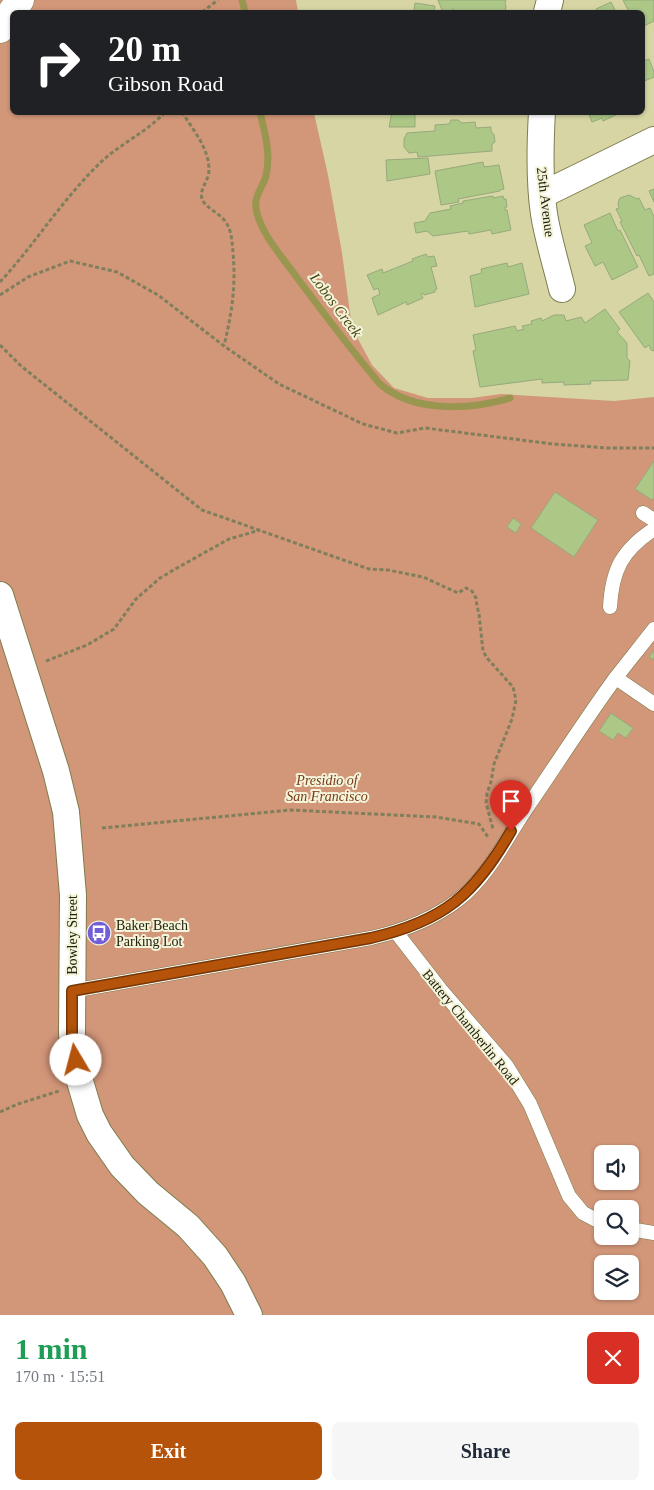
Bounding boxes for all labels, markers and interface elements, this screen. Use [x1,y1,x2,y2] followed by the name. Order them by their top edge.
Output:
[25,30,90,95] icon: right
[108,30,181,69] text: 20 m
[108,71,224,96] text: Gibson Road
[534,166,557,238] street label: 25th Avenue
[306,269,365,340] water label: Lobos Creek
[286,773,368,804] park label: Presidio of San Francisco
[490,780,532,831] pin
[497,787,525,815] icon: arrive
[65,895,80,975] street label: Bowley Street
[116,918,188,949] place label: Baker Beach Parking Lot
[86,920,112,946] bus stop icon: Baker Beach Parking Lot
[420,967,522,1088] street label: Battery Chamberlin Road
[49,1033,101,1085] position arrow
[594,1145,639,1300] map controls
[594,1145,639,1190] button: sound
[594,1200,639,1245] button: search
[594,1255,639,1300] button: layers
[15,1332,88,1365] text: 1 min
[587,1332,639,1384] button: close
[15,1368,105,1385] text: 170 m · 15:51
[15,1422,322,1480] button: Exit
[332,1422,639,1480] button: Share

